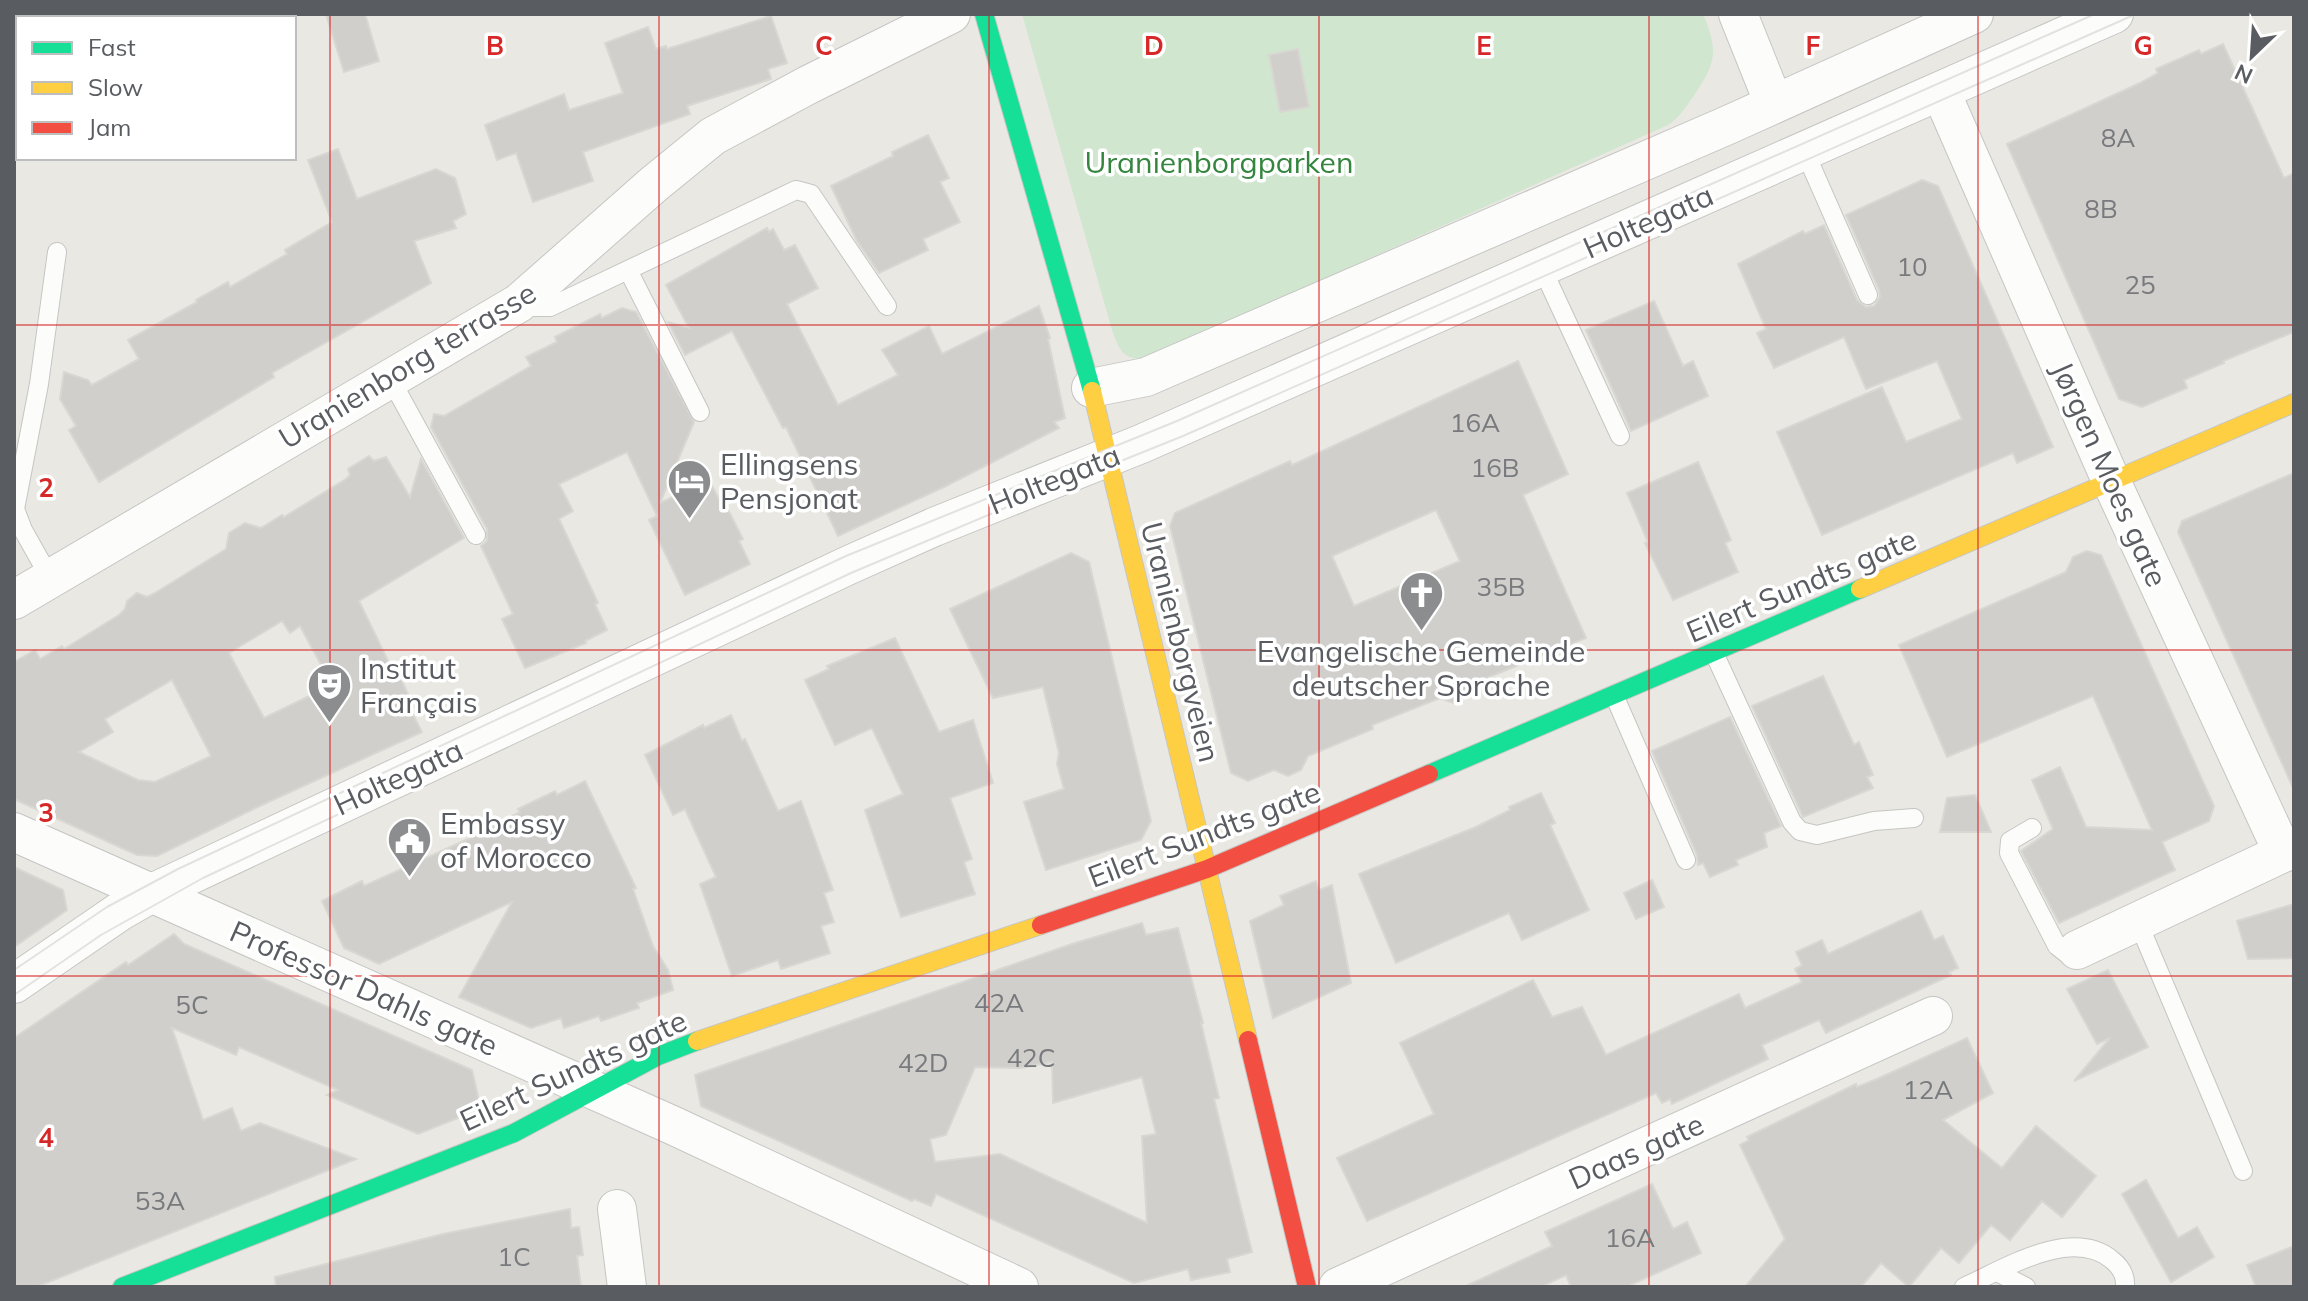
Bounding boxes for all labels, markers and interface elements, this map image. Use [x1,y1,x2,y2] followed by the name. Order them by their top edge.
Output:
[16,16,296,160] legend
[2212,16,2292,96] north arrow
[486,29,504,62] text: B
[815,29,833,62] text: C
[1144,29,1164,62] text: D
[1476,29,1492,62] text: E
[1806,29,1821,62] text: F
[2133,29,2153,62] text: G
[88,32,136,62] text: Fast
[2230,58,2257,90] text: N
[88,72,143,102] text: Slow
[88,112,131,142] text: Jam
[2101,121,2135,154] house number: 8A
[1084,143,1354,181] park label: Uranienborgparken
[1577,175,1719,267] street label: Holtegata
[2084,192,2118,225] house number: 8B
[1896,250,1928,283] house number: 10
[2124,268,2156,301] house number: 25
[271,273,543,457] street label: Uranienborg terrasse
[2043,356,2177,592] street label: Jørgen Moes gate
[1450,406,1500,439] house number: 16A
[983,435,1125,523] street label: Holtegata
[720,445,858,517] place label: Ellingsens Pensjonat
[1471,451,1519,484] house number: 16B
[665,457,713,520] hotel icon: Ellingsens Pensjonat
[38,471,54,504] text: 2
[1133,518,1229,766] street label: Uranienborgveien
[1680,519,1922,651] street label: Eilert Sundts gate
[1397,569,1445,632] church icon: Evangelische Gemeinde deutscher Sprache
[1477,570,1525,603] house number: 35B
[1257,632,1585,704] place label: Evangelische Gemeinde deutscher Sprache
[360,649,478,721] place label: Institut Français
[305,661,353,724] theatre icon: Institut Français
[327,731,469,823] street label: Holtegata
[1082,772,1326,896] street label: Eilert Sundts gate
[38,796,54,829] text: 3
[440,804,592,876] place label: Embassy of Morocco
[385,816,433,879] public building icon: Embassy of Morocco
[224,912,504,1064] street label: Professor Dahls gate
[974,986,1024,1019] house number: 42A
[175,988,209,1021] house number: 5C
[454,1001,692,1139] street label: Eilert Sundts gate
[1007,1041,1055,1074] house number: 42C
[898,1046,948,1079] house number: 42D
[1903,1073,1953,1106] house number: 12A
[1563,1104,1709,1198] street label: Daas gate
[38,1121,54,1154] text: 4
[135,1184,185,1217] house number: 53A
[1605,1221,1655,1254] house number: 16A
[497,1240,531,1273] house number: 1C

